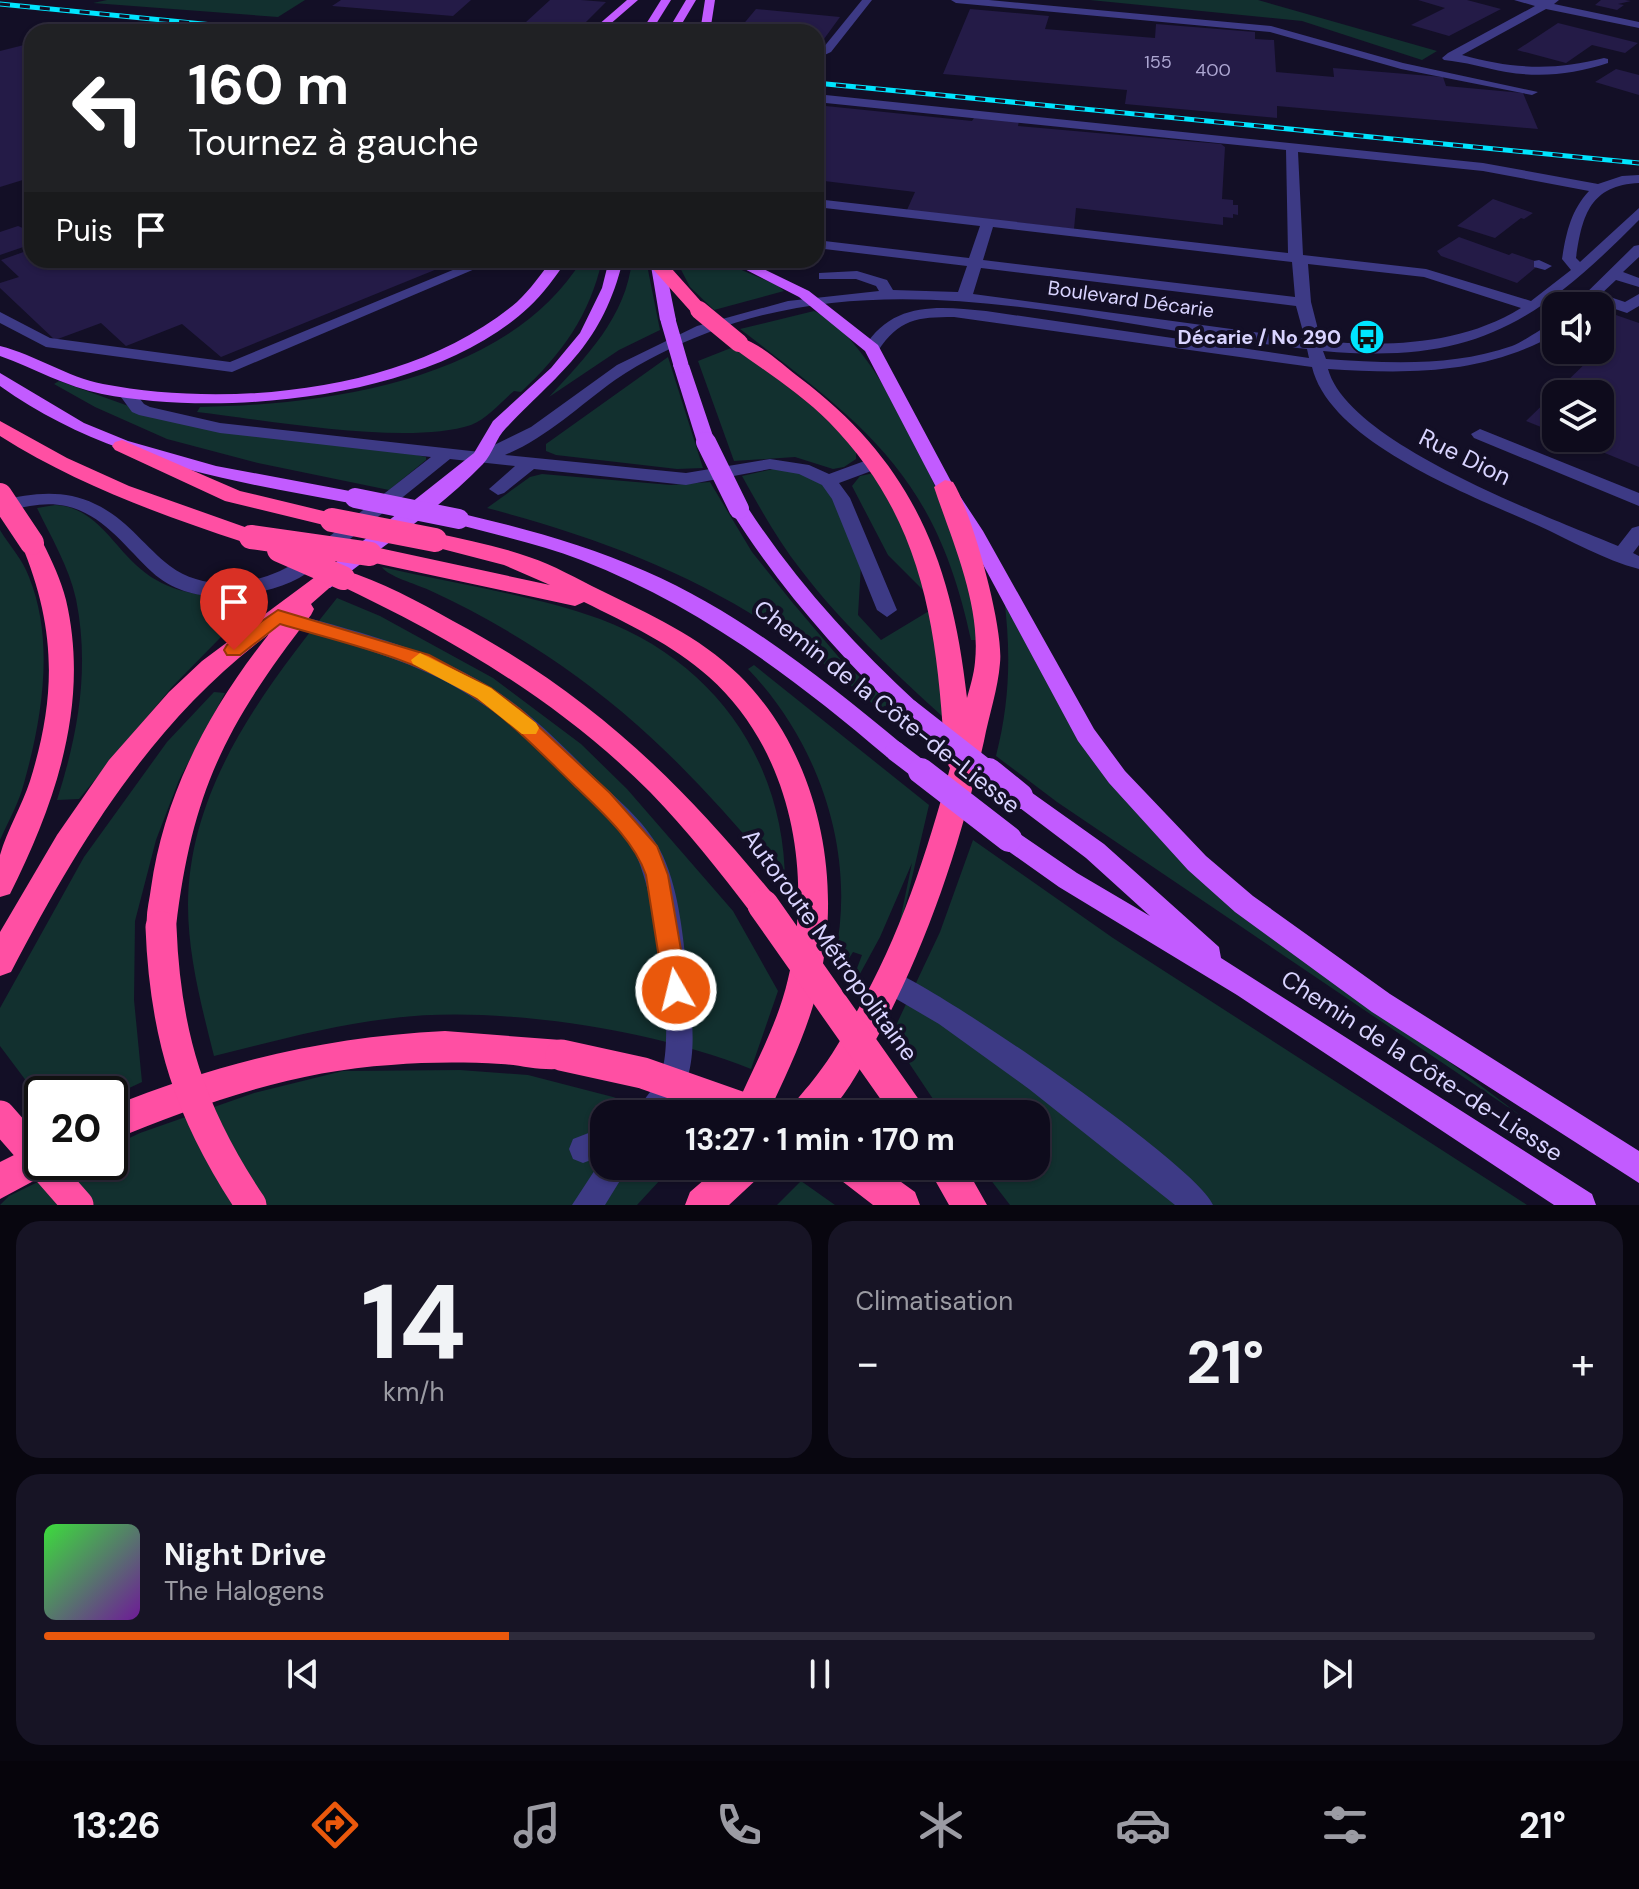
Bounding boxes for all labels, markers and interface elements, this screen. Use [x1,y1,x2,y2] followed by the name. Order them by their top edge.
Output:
[188,48,349,121] text: 160 m
[1144,50,1172,74] house number: 155
[56,56,160,160] icon: left
[1195,58,1231,82] house number: 400
[188,119,479,166] text: Tournez à gauche
[129,208,173,252] icon: arrive
[56,211,113,250] text: Puis
[1046,274,1216,324] street label: Boulevard Décarie
[1542,292,1614,452] map controls
[1542,292,1614,364] button: sound
[1348,318,1386,356] bus stop icon: Décarie / No 290
[1178,324,1341,350] place label: Décarie / No 290
[1542,380,1614,452] button: layers
[1414,421,1516,492] street label: Rue Dion
[200,568,268,650] pin
[212,580,256,624] icon: arrive
[748,593,1027,820] street label: Chemin de la Côte-de-Liesse
[736,822,925,1067] street label: Autoroute Métropolitaine
[634,948,718,1032] position arrow
[1275,963,1569,1168] street label: Chemin de la Côte-de-Liesse
[24,1076,128,1180] speed limit sign: 20
[685,1120,955,1159] text: 13:27 · 1 min · 170 m
[361,1255,466,1390] text: 14
[856,1284,1013,1318] text: Climatisation
[1186,1323,1264,1402] text: 21°
[856,1334,880,1392] text: −
[1571,1334,1595,1392] text: +
[383,1375,444,1409] text: km/h
[164,1535,327,1574] text: Night Drive
[164,1574,324,1608] text: The Halogens
[281,1652,325,1696] icon: previous
[798,1652,842,1696] icon: pause
[1315,1652,1359,1696] icon: next
[307,1797,363,1853] icon: directions
[509,1797,565,1853] icon: music
[711,1797,767,1853] icon: phone
[913,1797,969,1853] icon: climate
[1115,1797,1171,1853] icon: car
[1317,1797,1373,1853] icon: filters
[73,1802,161,1849] text: 13:26
[1519,1802,1566,1849] text: 21°

